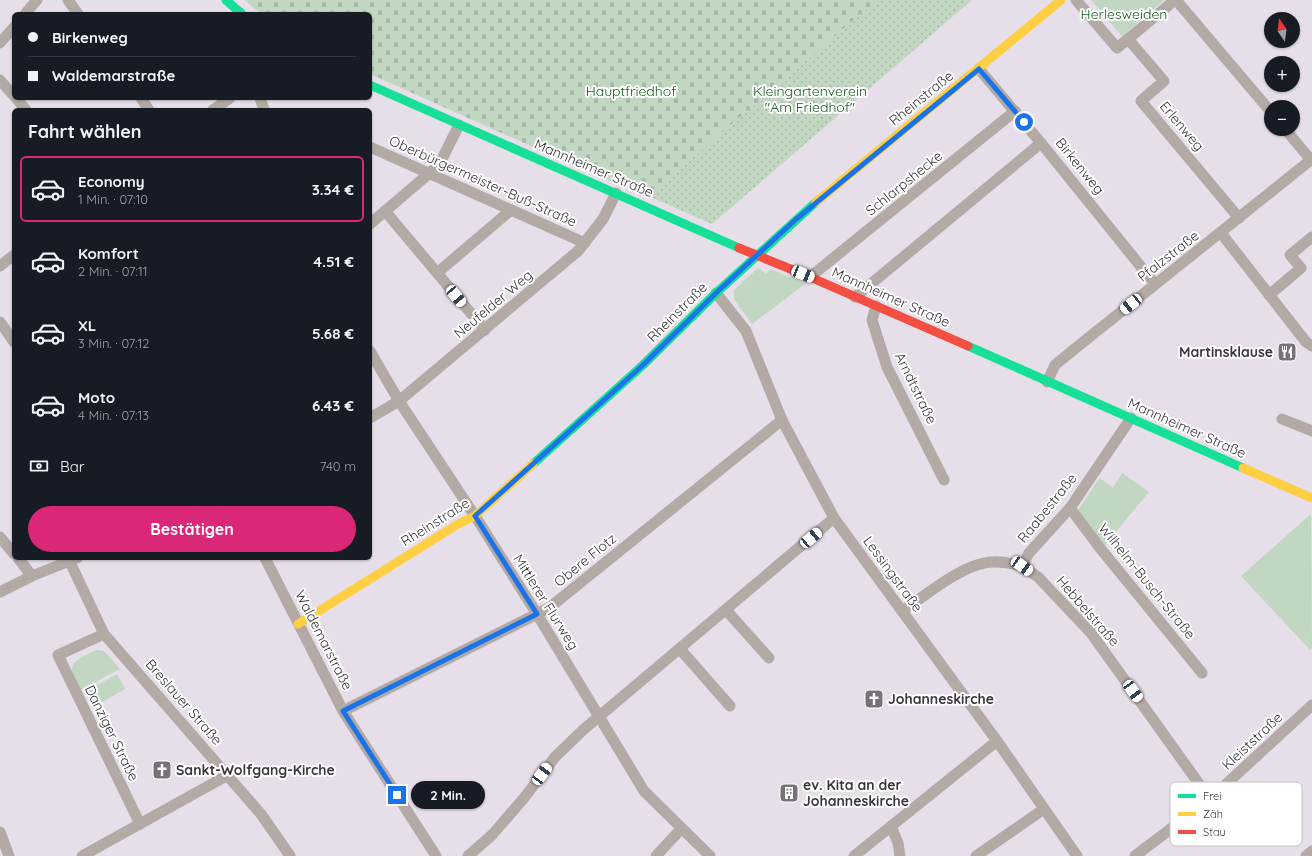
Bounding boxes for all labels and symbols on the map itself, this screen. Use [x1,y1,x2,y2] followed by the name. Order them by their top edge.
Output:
[1081,5,1167,23] park label: Herlesweiden
[1264,12,1300,48] north arrow
[885,66,957,129] street label: Rheinstraße
[586,82,676,100] park label: Hauptfriedhof
[753,82,867,116] park label: Kleingartenverein "Am Friedhof"
[1156,97,1208,155] street label: Erlenweg
[1015,113,1033,131] route start
[386,131,580,231] street label: Oberbürgermeister-Buß-Straße
[1052,134,1108,198] street label: Birkenweg
[532,135,656,201] street label: Mannheimer Straße
[862,147,946,219] street label: Schlarpshecke
[1134,226,1202,286] street label: Pfalzstraße
[829,263,953,331] street label: Mannheimer Straße
[790,264,816,284] car
[450,266,536,342] street label: Neufelder Weg
[643,278,711,346] street label: Rheinstraße
[444,283,468,309] car
[1118,292,1144,316] car
[1276,341,1298,363] restaurant icon: Martinsklause
[1179,343,1273,361] place label: Martinsklause
[891,349,941,427] street label: Arndtstraße
[1125,394,1249,462] street label: Mannheimer Straße
[1013,469,1081,546] street label: Raabestraße
[397,494,473,550] street label: Rheinstraße
[1095,519,1199,643] street label: Wilhelm-Busch-Straße
[798,526,824,550] car
[550,529,620,591] street label: Obere Flotz
[859,532,927,616] street label: Lessingstraße
[509,551,583,653] street label: Mittlerer Flurweg
[1009,554,1035,578] car
[1053,572,1124,650] street label: Hebbelstraße
[291,587,357,693] street label: Waldemarstraße
[142,655,226,749] street label: Breslauer Straße
[1121,678,1145,704] car
[81,682,143,784] street label: Danziger Straße
[863,688,885,710] church icon: Johanneskirche
[888,690,994,708] place label: Johanneskirche
[1218,708,1286,774] street label: Kleiststraße
[151,759,173,781] church icon: Sankt-Wolfgang-Kirche
[176,761,335,779] place label: Sankt-Wolfgang-Kirche
[530,761,554,787] car
[803,776,909,810] place label: ev. Kita an der Johanneskirche
[411,781,485,809] callout: 2 Min.
[778,782,800,804] building icon: ev. Kita an der Johanneskirche
[1170,782,1302,846] legend
[388,786,406,804] route end
[1203,789,1222,803] text: Frei
[1203,807,1223,821] text: Zäh
[1203,825,1226,839] text: Stau

